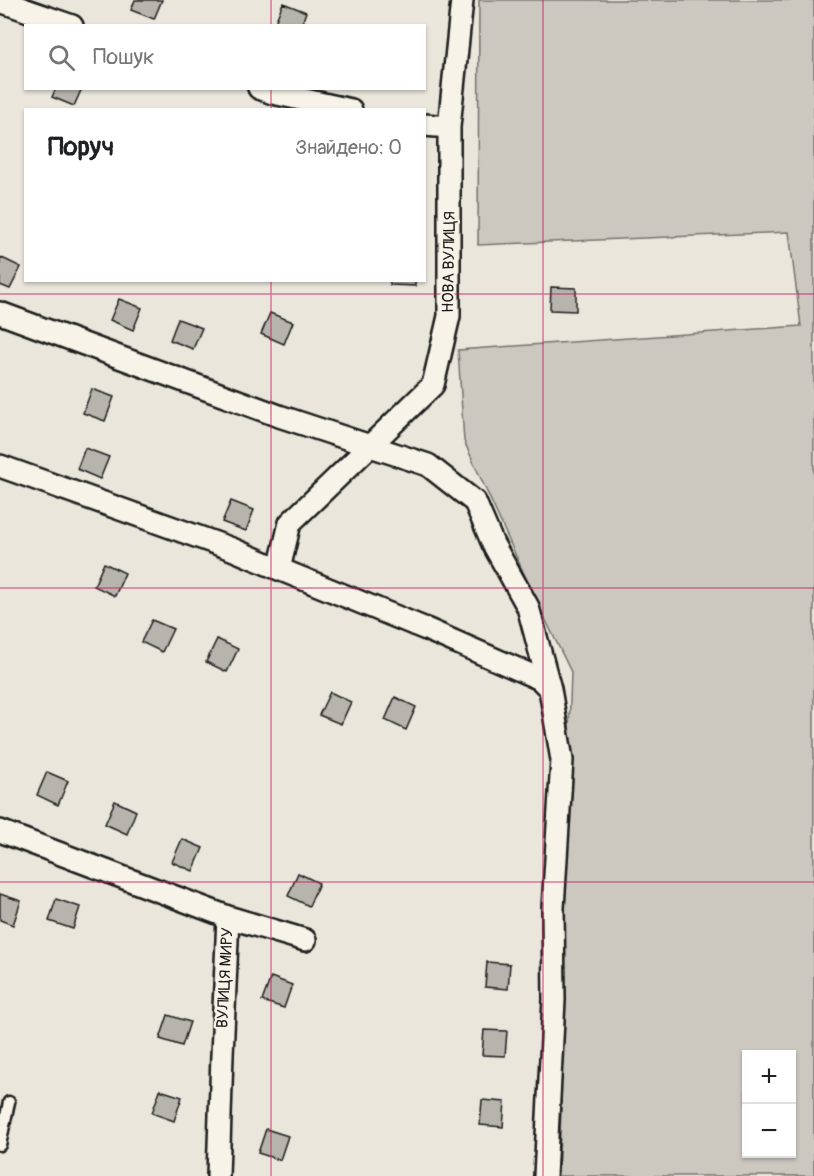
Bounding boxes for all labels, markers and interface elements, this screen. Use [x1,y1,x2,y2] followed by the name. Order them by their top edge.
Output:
[24,24,426,90] search box
[45,41,78,74] icon: search
[93,43,154,71] text: Пошук
[48,131,114,163] text: Поруч
[295,135,402,160] text: Знайдено: 0
[438,211,460,313] street label: НОВА ВУЛИЦЯ
[212,927,238,1029] street label: ВУЛИЦЯ МИРУ
[742,1050,796,1158] map controls
[742,1050,796,1104] button: +
[742,1104,796,1158] button: −

